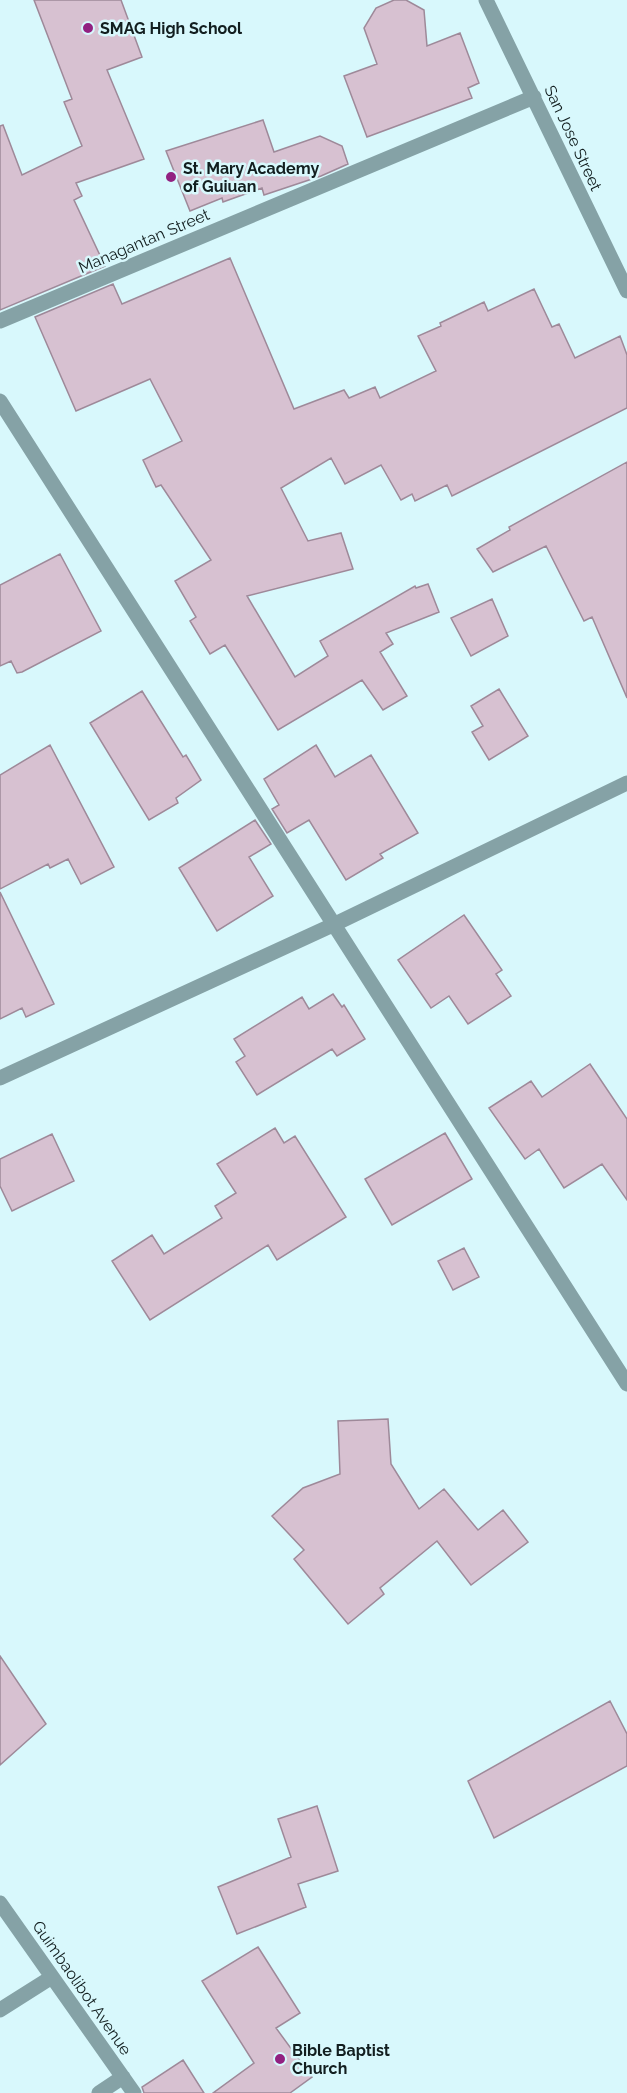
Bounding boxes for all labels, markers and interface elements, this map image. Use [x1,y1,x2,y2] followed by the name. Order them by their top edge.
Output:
[100,19,243,38] place label: SMAG High School
[81,21,95,35] marker: SMAG High School
[540,82,606,194] street label: San Jose Street
[183,159,319,196] place label: St. Mary Academy of Guiuan
[164,170,178,184] marker: St. Mary Academy of Guiuan
[76,205,213,277] street label: Managantan Street
[28,1917,136,2059] street label: Guimbaolibot Avenue
[292,2041,390,2078] place label: Bible Baptist Church
[273,2052,287,2066] marker: Bible Baptist Church

